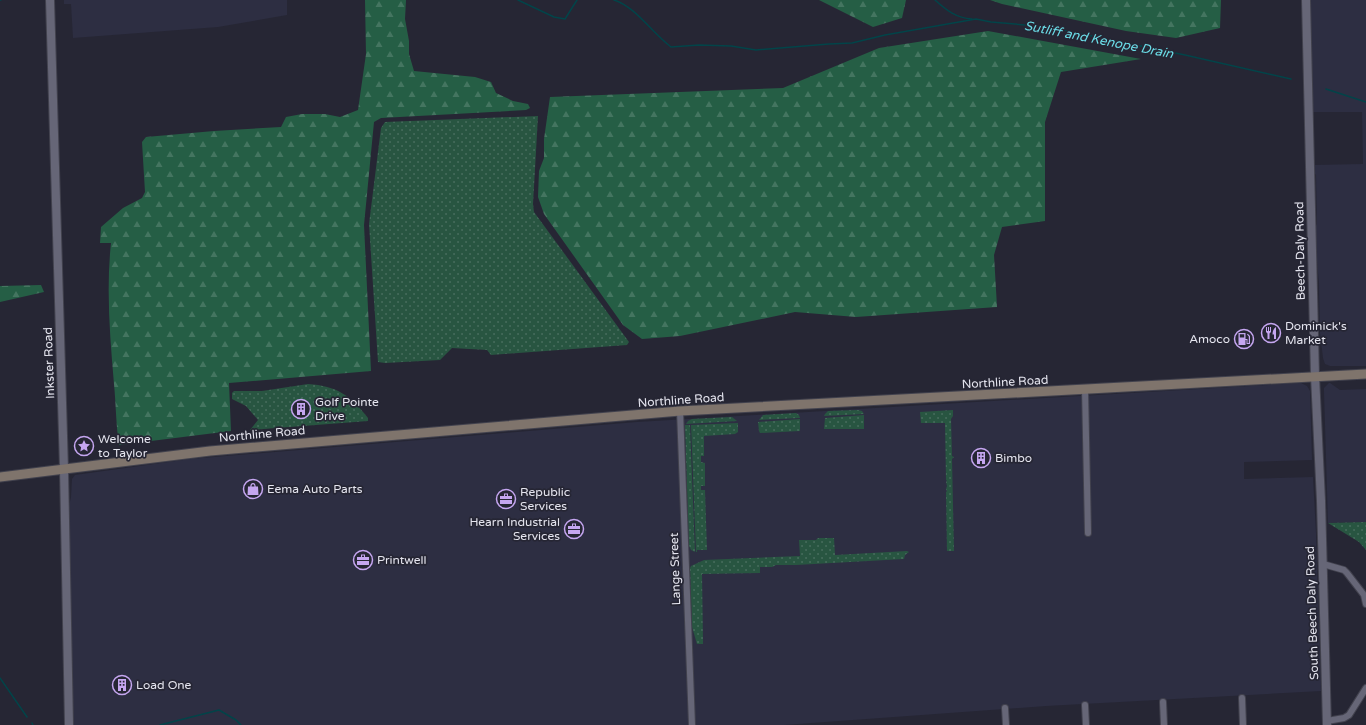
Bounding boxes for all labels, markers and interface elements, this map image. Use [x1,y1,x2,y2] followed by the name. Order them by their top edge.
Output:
[1023,18,1176,62] water label: Sutliff and Kenope Drain
[1292,201,1308,301] street label: Beech-Daly Road
[1285,319,1347,347] place label: Dominick's Market
[1260,322,1282,344] restaurant icon: Dominick's Market
[41,327,57,399] street label: Inkster Road
[1233,328,1255,350] fuel station icon: Amoco
[1189,332,1230,346] place label: Amoco
[961,373,1049,391] street label: Northline Road
[637,390,725,410] street label: Northline Road
[315,395,379,423] place label: Golf Pointe Drive
[290,398,312,420] building icon: Golf Pointe Drive
[218,423,306,445] street label: Northline Road
[98,432,151,460] place label: Welcome to Taylor
[73,435,95,457] place icon: Welcome to Taylor
[970,447,992,469] building icon: Bimbo
[995,451,1032,465] place label: Bimbo
[242,478,264,500] shop icon: Eema Auto Parts
[267,482,363,496] place label: Eema Auto Parts
[520,485,570,513] place label: Republic Services
[495,488,517,510] office icon: Republic Services
[469,515,560,543] place label: Hearn Industrial Services
[563,518,585,540] office icon: Hearn Industrial Services
[667,532,683,606] street label: Lange Street
[1303,546,1321,680] street label: South Beech Daly Road
[352,549,374,571] office icon: Printwell
[377,553,426,567] place label: Printwell
[111,674,133,696] building icon: Load One
[136,678,192,692] place label: Load One

